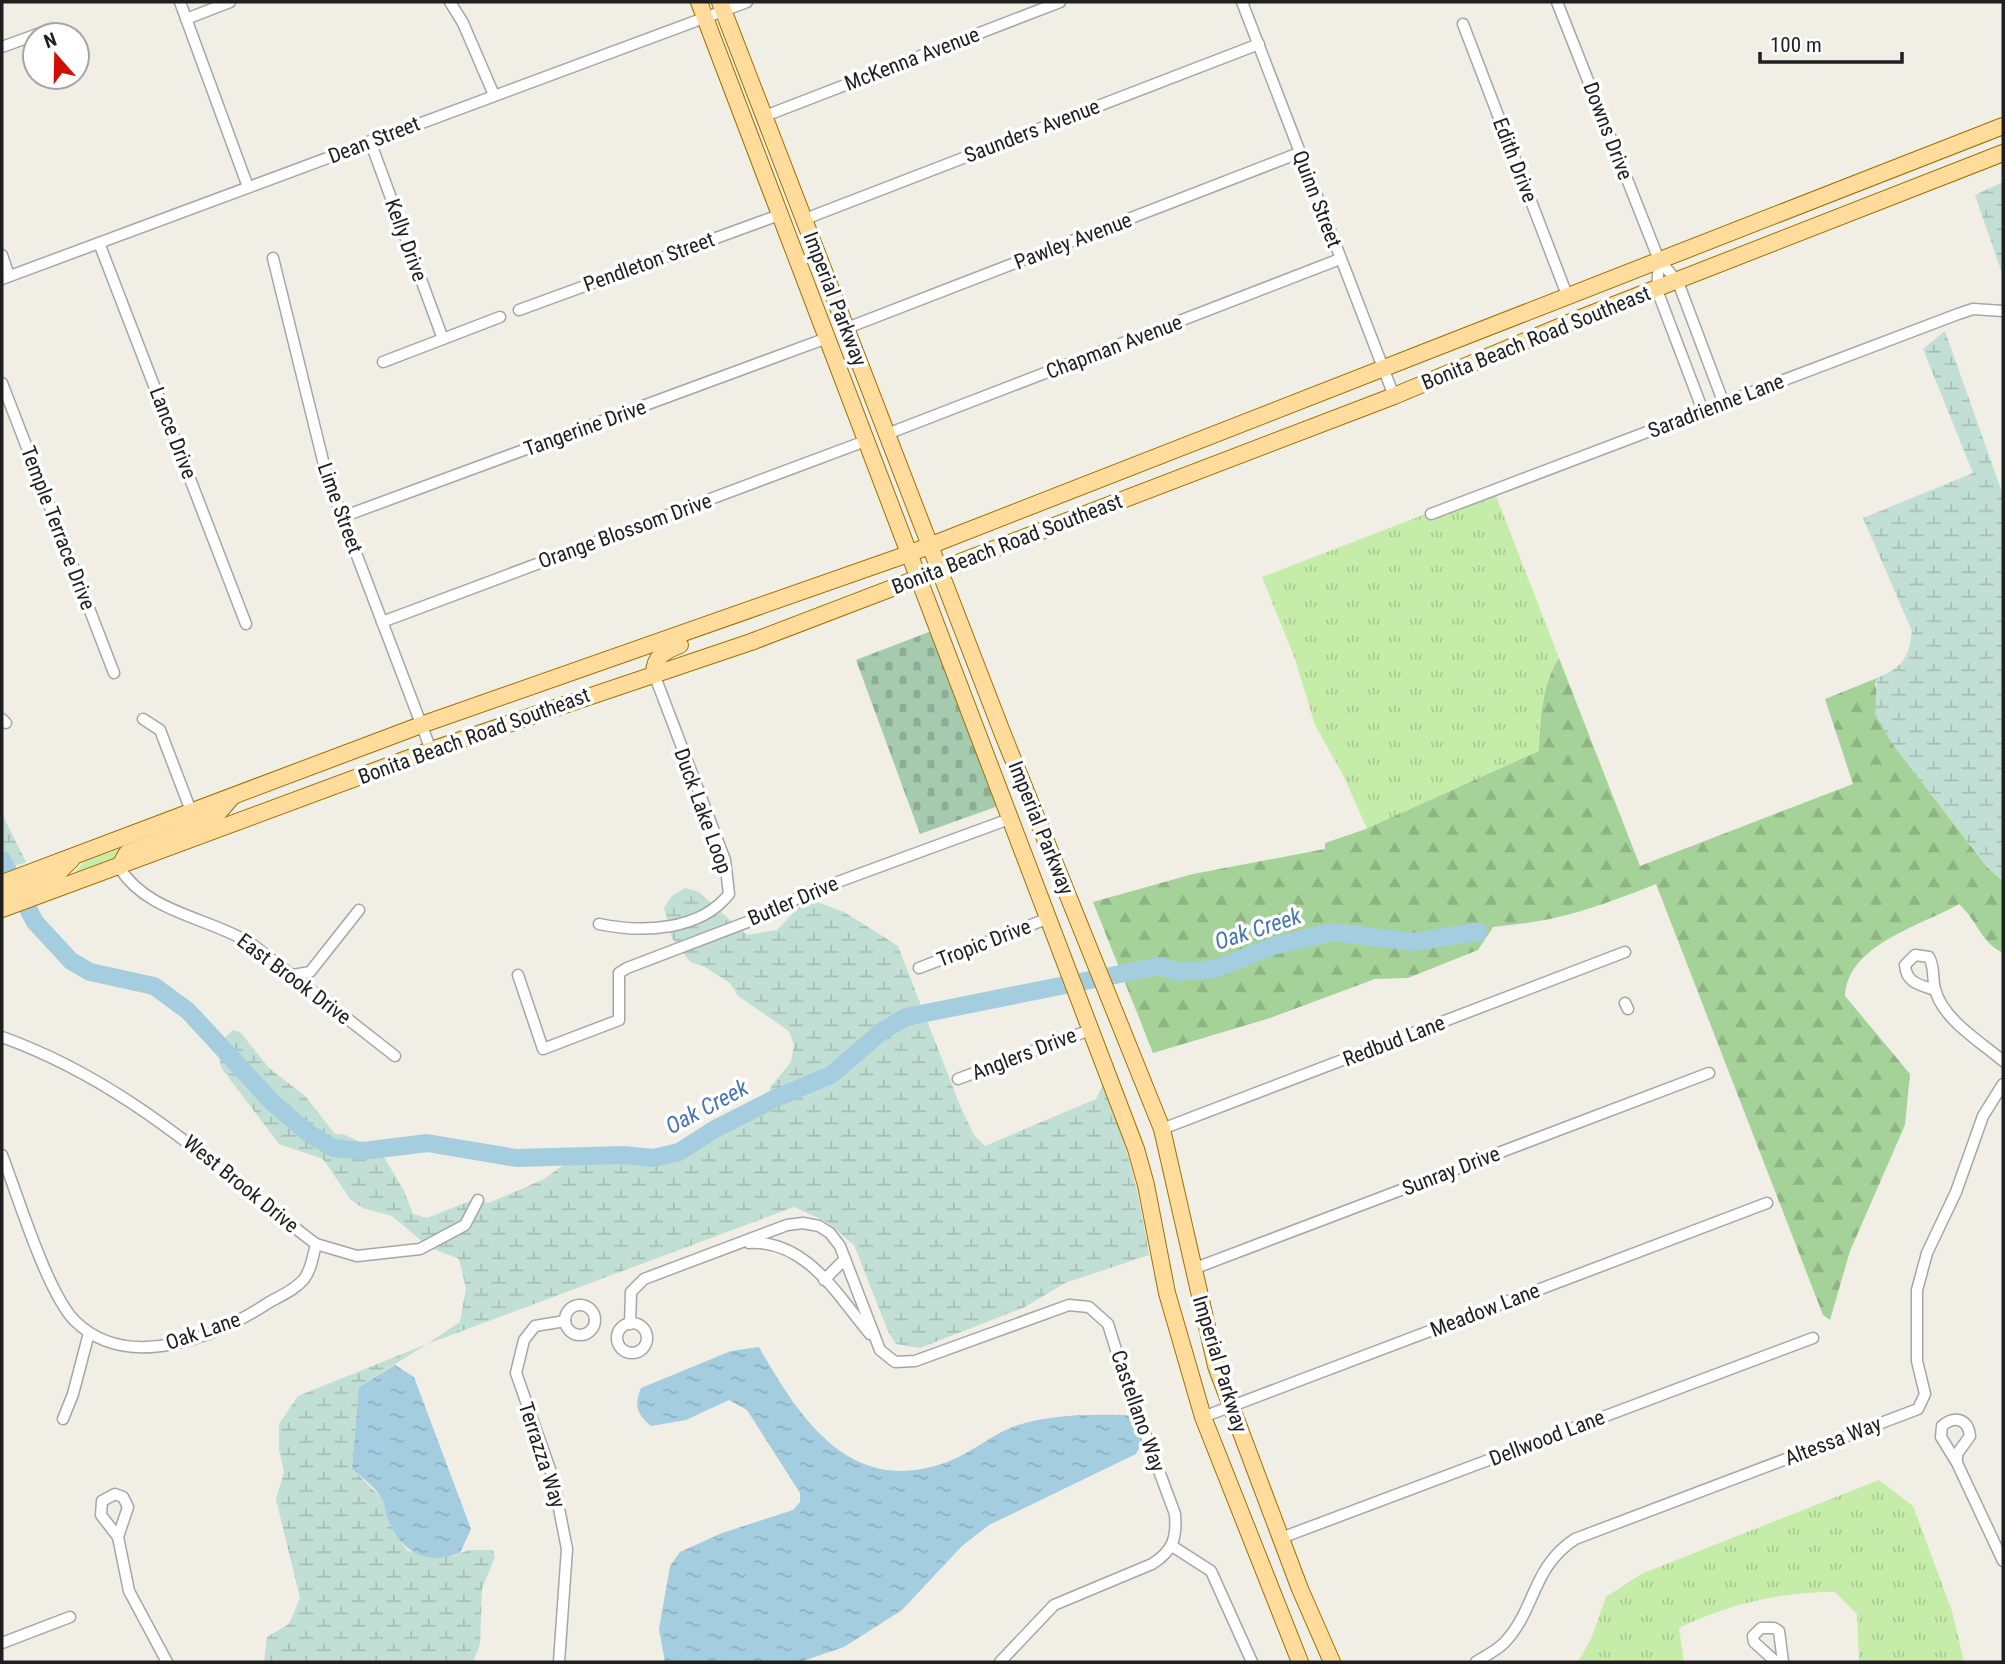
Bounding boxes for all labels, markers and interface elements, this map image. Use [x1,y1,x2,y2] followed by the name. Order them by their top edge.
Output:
[21,21,91,91] north arrow
[1760,21,1902,65] scale bar
[841,22,983,96] street label: McKenna Avenue
[41,28,60,53] text: N
[1770,33,1822,57] text: 100 m
[1578,79,1638,183] street label: Downs Drive
[961,94,1103,168] street label: Saunders Avenue
[325,112,423,168] street label: Dean Street
[1488,114,1542,206] street label: Edith Drive
[1288,147,1346,251] street label: Quinn Street
[380,195,432,285] street label: Kelly Drive
[1011,208,1135,274] street label: Pawley Avenue
[580,227,718,297] street label: Pendleton Street
[798,228,872,370] street label: Imperial Parkway
[1418,281,1654,395] street label: Bonita Beach Road Southeast
[1043,310,1186,384] street label: Chapman Avenue
[1645,369,1787,443] street label: Saradrienne Lane
[145,384,202,482] street label: Lance Drive
[521,395,649,461] street label: Tangerine Drive
[16,443,100,613] street label: Temple Terrace Drive
[313,459,367,557] street label: Lime Street
[535,488,715,574] street label: Orange Blossom Drive
[888,489,1126,599] street label: Bonita Beach Road Southeast
[355,683,593,789] street label: Bonita Beach Road Southeast
[669,745,737,877] street label: Duck Lake Loop
[1003,758,1079,899] street label: Imperial Parkway
[744,871,842,931] street label: Butler Drive
[1211,902,1306,956] water label: Oak Creek
[934,914,1034,972] street label: Tropic Drive
[232,928,356,1030] street label: East Brook Drive
[1340,1011,1448,1071] street label: Redbud Lane
[968,1023,1080,1085] street label: Anglers Drive
[661,1074,754,1140] water label: Oak Creek
[179,1130,303,1238] street label: West Brook Drive
[1399,1141,1503,1201] street label: Sunray Drive
[1427,1278,1543,1342] street label: Meadow Lane
[1188,1293,1252,1436] street label: Imperial Parkway
[163,1307,243,1355] street label: Oak Lane
[1106,1347,1170,1475] street label: Castellano Way
[514,1399,570,1511] street label: Terrazza Way
[1486,1405,1608,1471] street label: Dellwood Lane
[1781,1412,1885,1470] street label: Altessa Way

